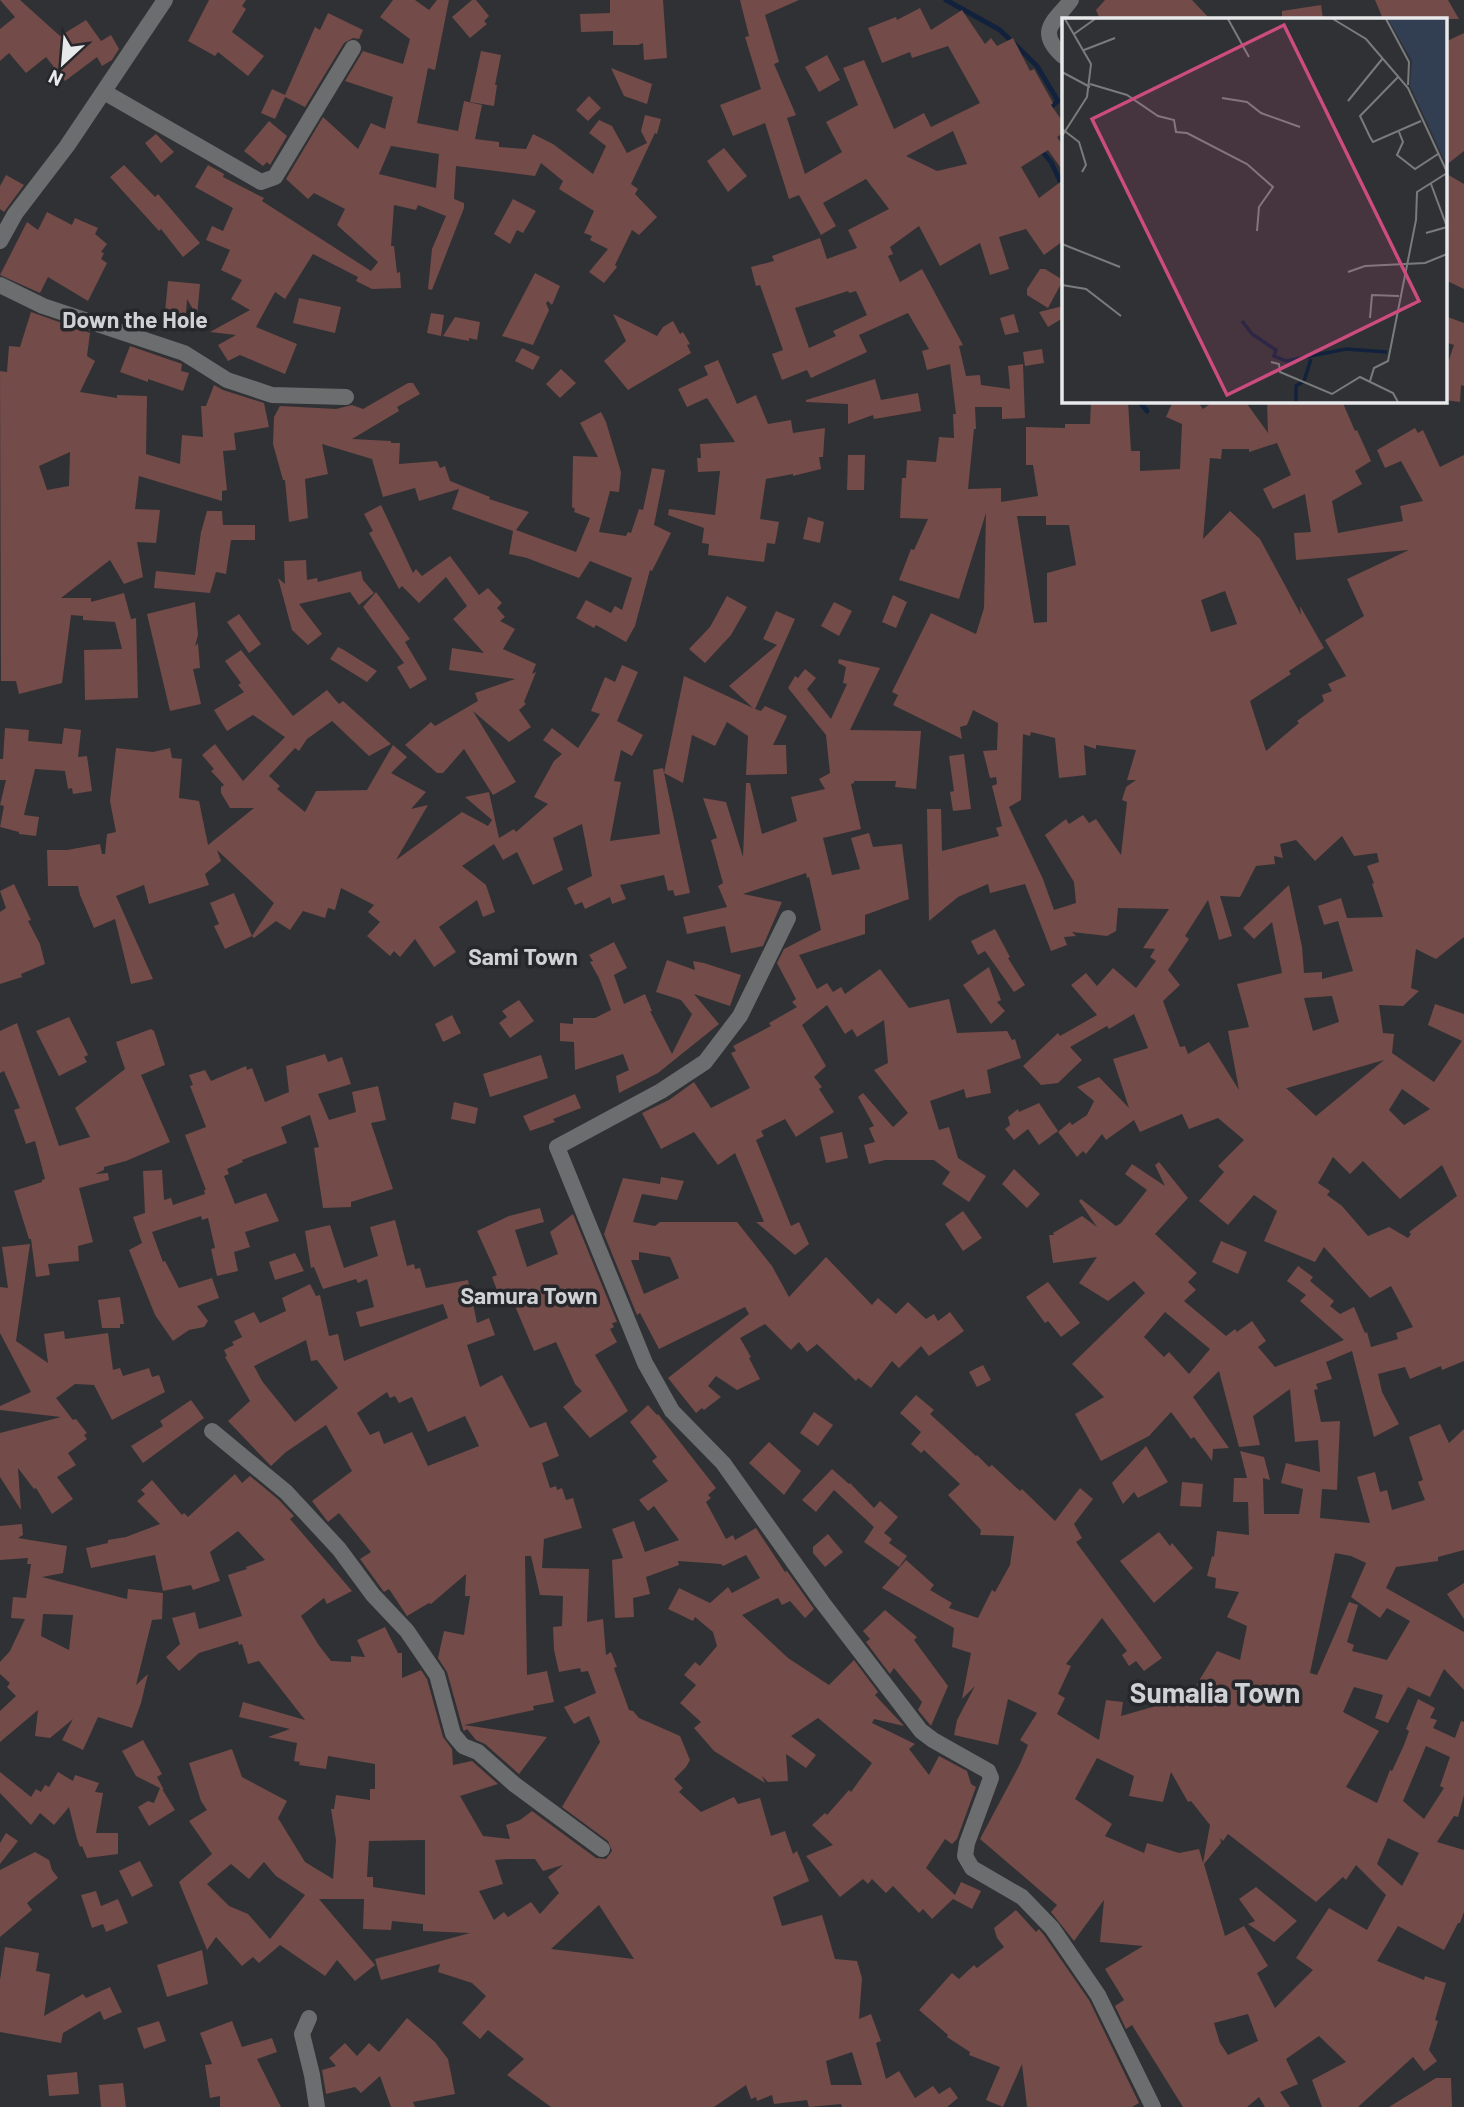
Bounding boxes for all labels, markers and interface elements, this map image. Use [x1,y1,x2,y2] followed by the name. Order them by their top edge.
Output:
[1062,18,1446,402] inset map
[28,28,98,98] north arrow
[45,66,66,92] text: N
[62,305,208,333] district label: Down the Hole
[468,942,578,970] district label: Sami Town
[460,1281,598,1309] district label: Samura Town
[1130,1675,1300,1709] district label: Sumalia Town

